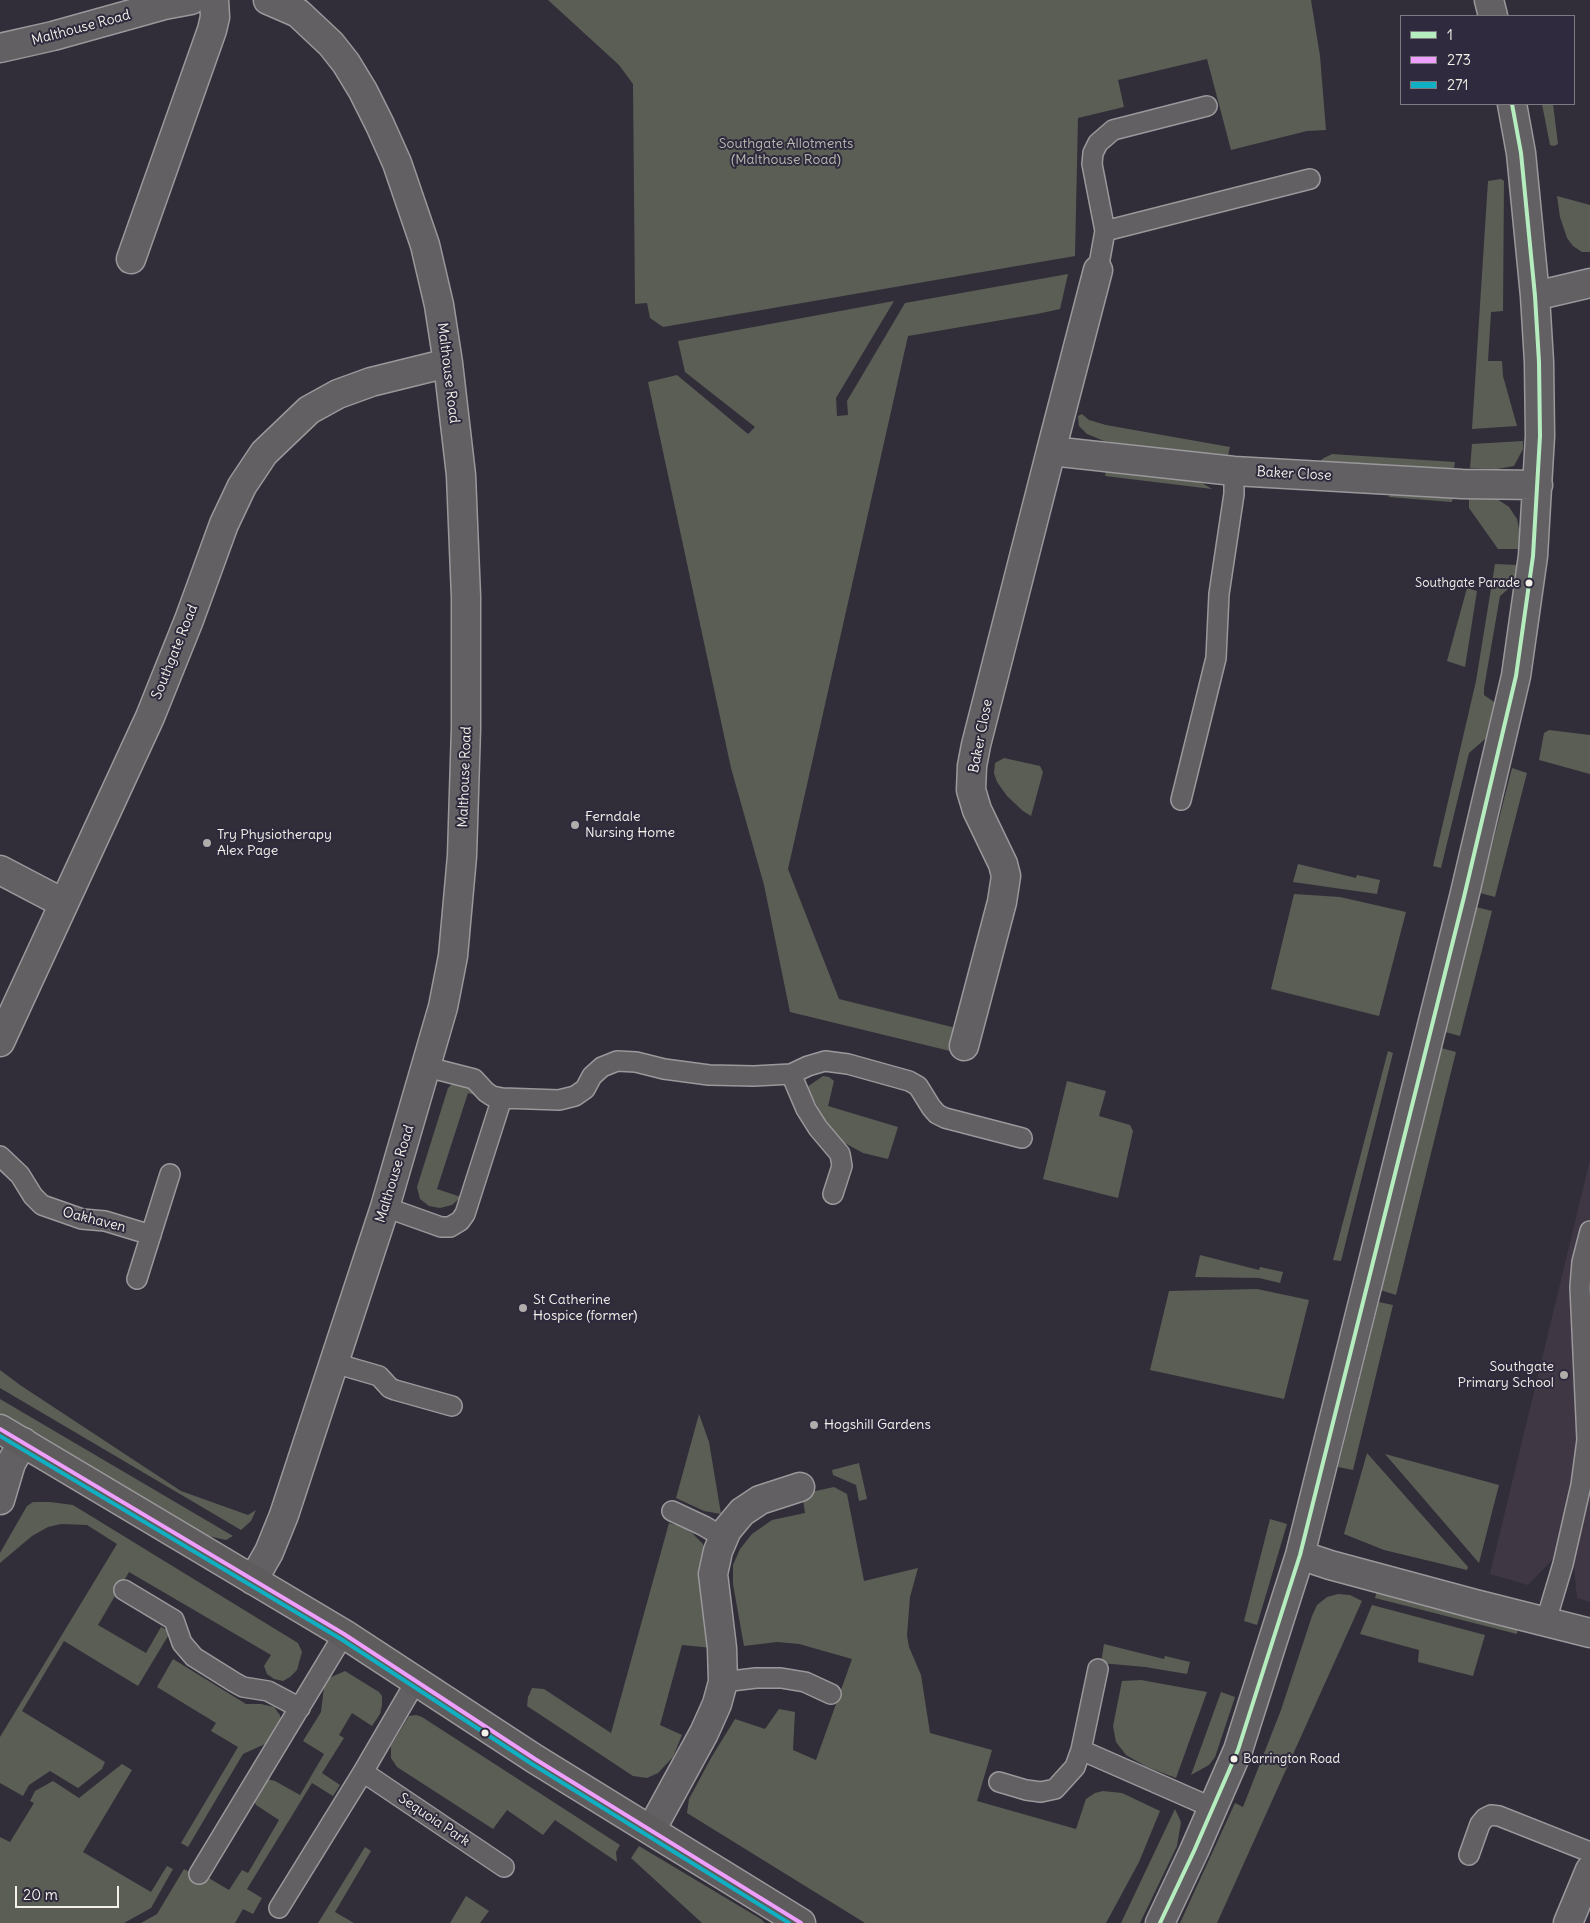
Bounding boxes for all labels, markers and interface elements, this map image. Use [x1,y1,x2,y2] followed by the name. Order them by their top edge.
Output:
[30,7,132,49] street label: Malthouse Road
[1400,15,1575,105] legend
[1447,25,1453,44] text: 1
[1447,50,1471,69] text: 273
[1447,75,1469,94] text: 271
[719,136,853,168] park label: Southgate Allotments (Malthouse Road)
[433,322,463,424] street label: Malthouse Road
[1256,464,1332,484] street label: Baker Close
[1415,575,1520,591] place label: Southgate Parade
[1524,578,1534,588] marker: Southgate Parade
[148,602,202,702] street label: Southgate Road
[966,698,996,774] street label: Baker Close
[455,726,475,828] street label: Malthouse Road
[585,809,675,842] place label: Ferndale Nursing Home
[569,819,581,831] marker: Ferndale Nursing Home
[217,827,332,860] place label: Try Physiotherapy Alex Page
[201,837,213,849] marker: Try Physiotherapy Alex Page
[372,1123,418,1225] street label: Malthouse Road
[61,1204,127,1236] street label: Oakhaven
[533,1292,638,1324] place label: St Catherine Hospice (former)
[517,1302,529,1314] marker: St Catherine Hospice (former)
[1458,1359,1554,1391] place label: Southgate Primary School
[1558,1369,1570,1381] marker: Southgate Primary School
[824,1417,931,1433] place label: Hogshill Gardens
[808,1419,820,1431] marker: Hogshill Gardens
[480,1728,490,1738] unlabelled marker
[1243,1751,1340,1767] place label: Barrington Road
[1229,1754,1239,1764] marker: Barrington Road
[395,1790,473,1850] street label: Sequoia Park
[18,1876,121,1908] scale bar
[23,1885,58,1904] text: 20 m

